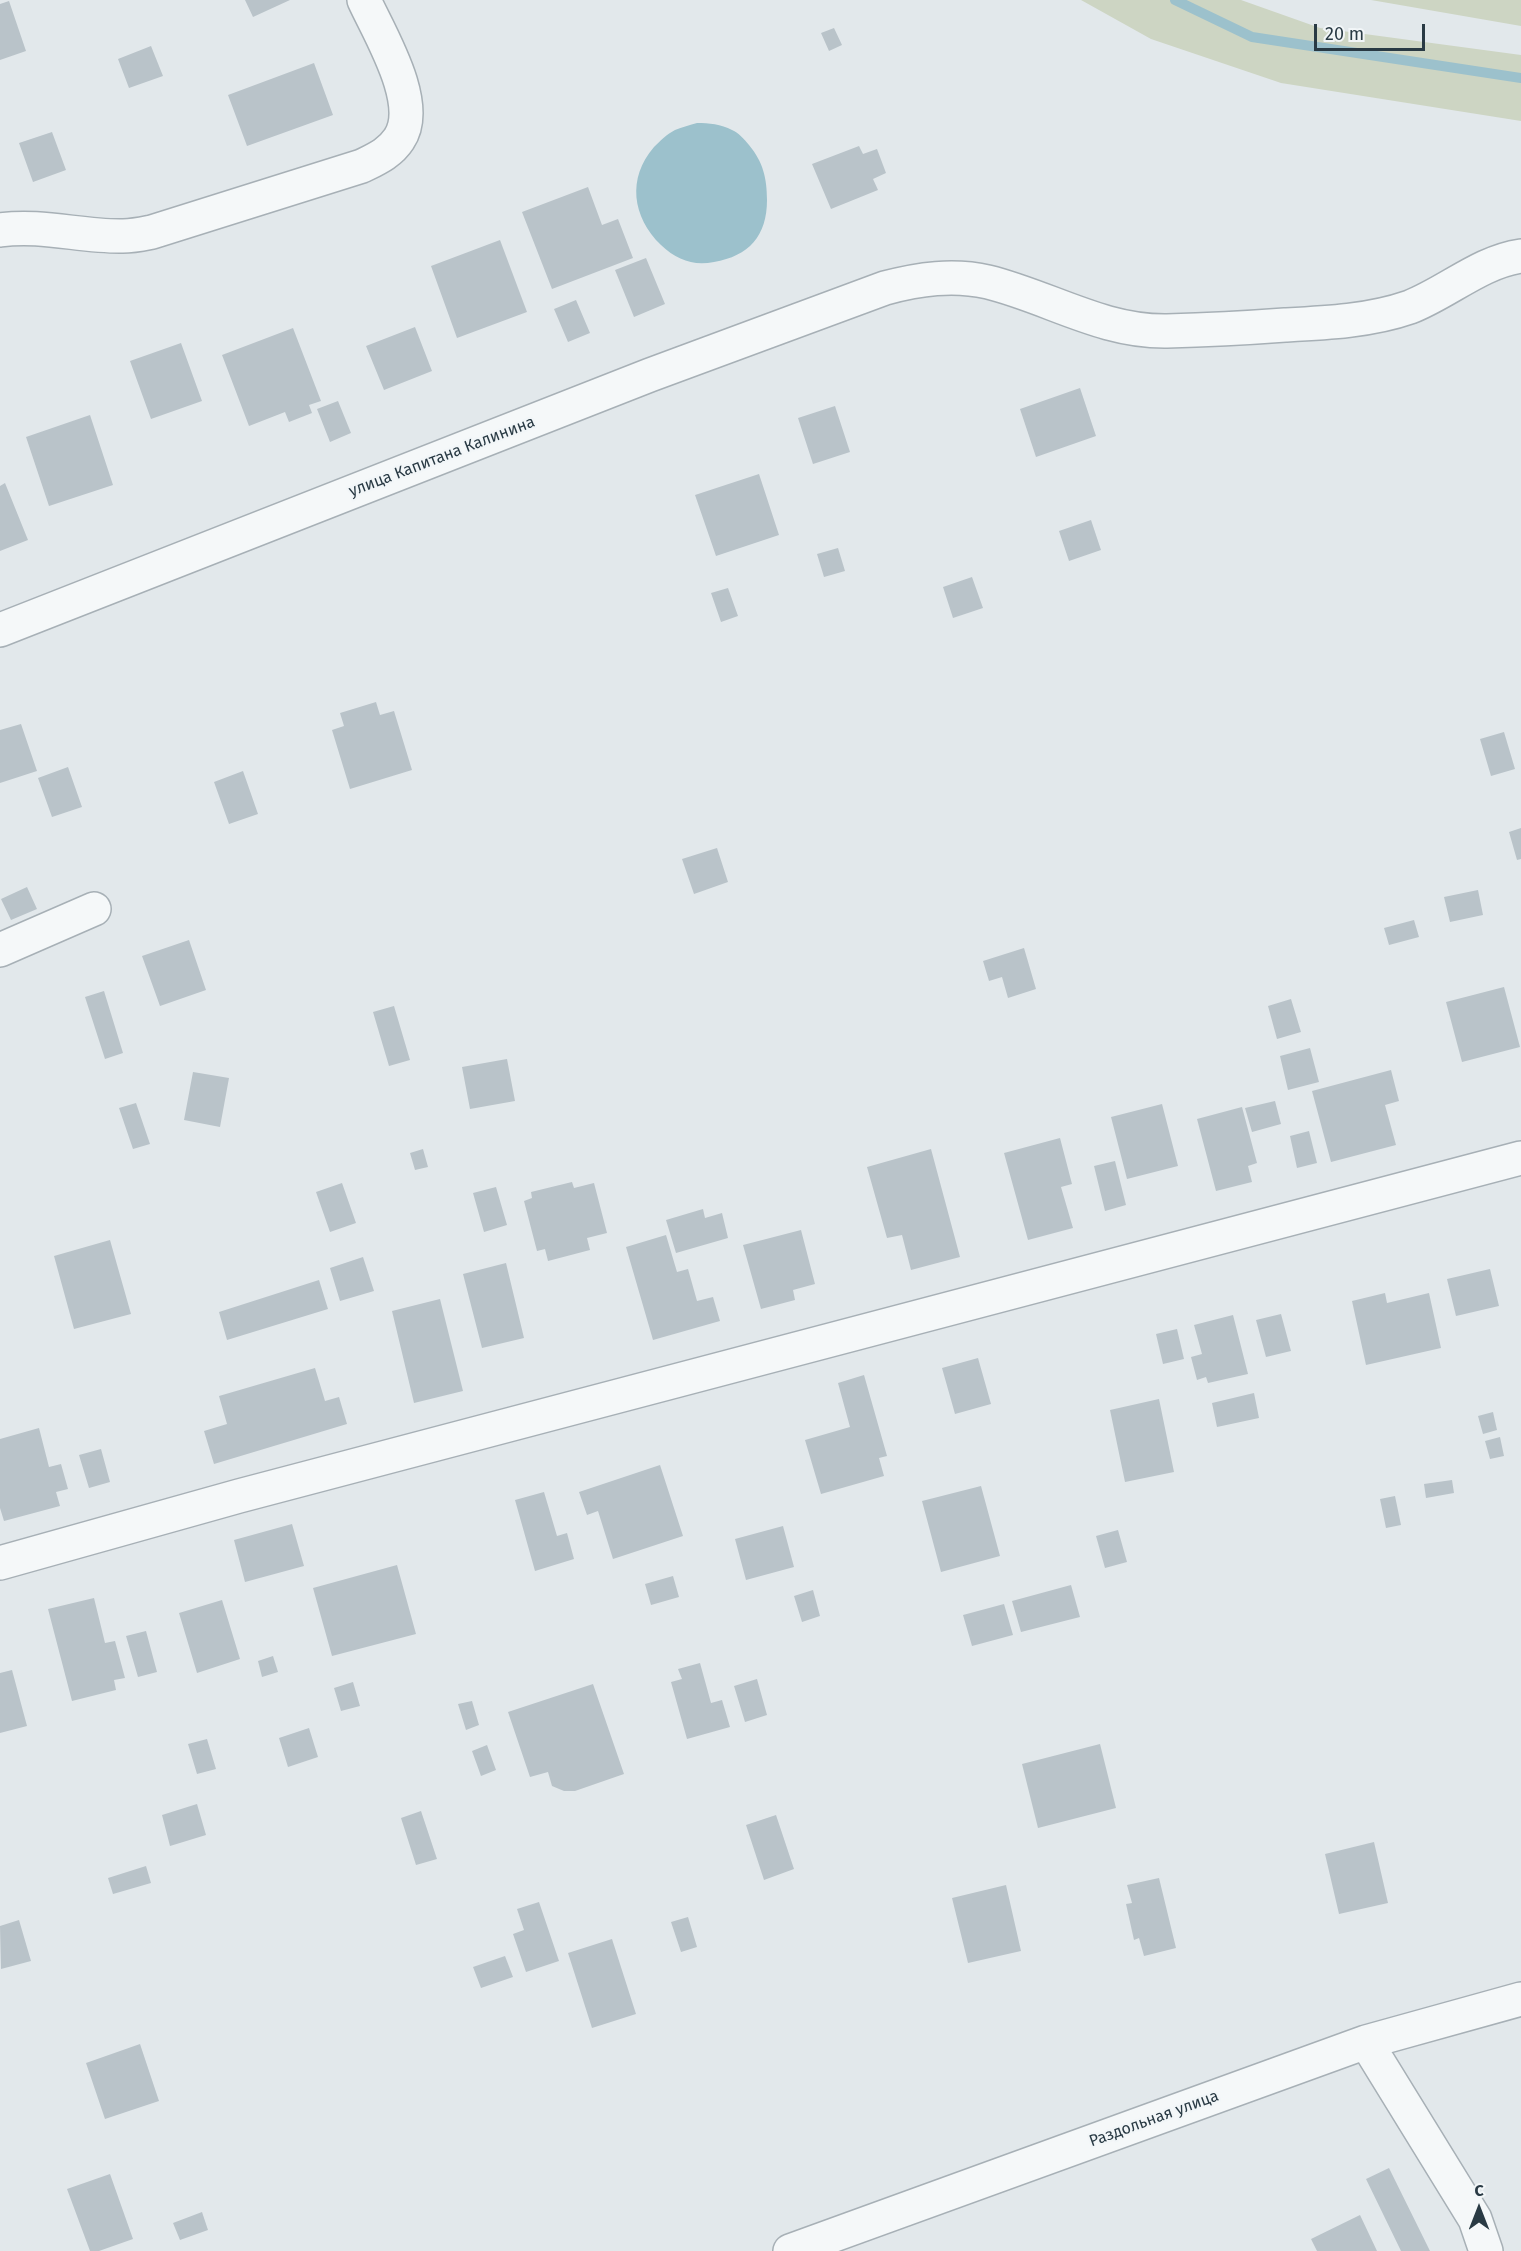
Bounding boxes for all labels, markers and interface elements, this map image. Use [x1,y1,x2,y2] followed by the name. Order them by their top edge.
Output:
[1317,12,1428,50] scale bar
[1325,23,1364,45] text: 20 m
[346,413,538,501] street label: улица Капитана Калинина
[1087,2087,1221,2151] street label: Раздольная улица
[1449,2179,1509,2239] north arrow
[1474,2181,1484,2200] text: С

